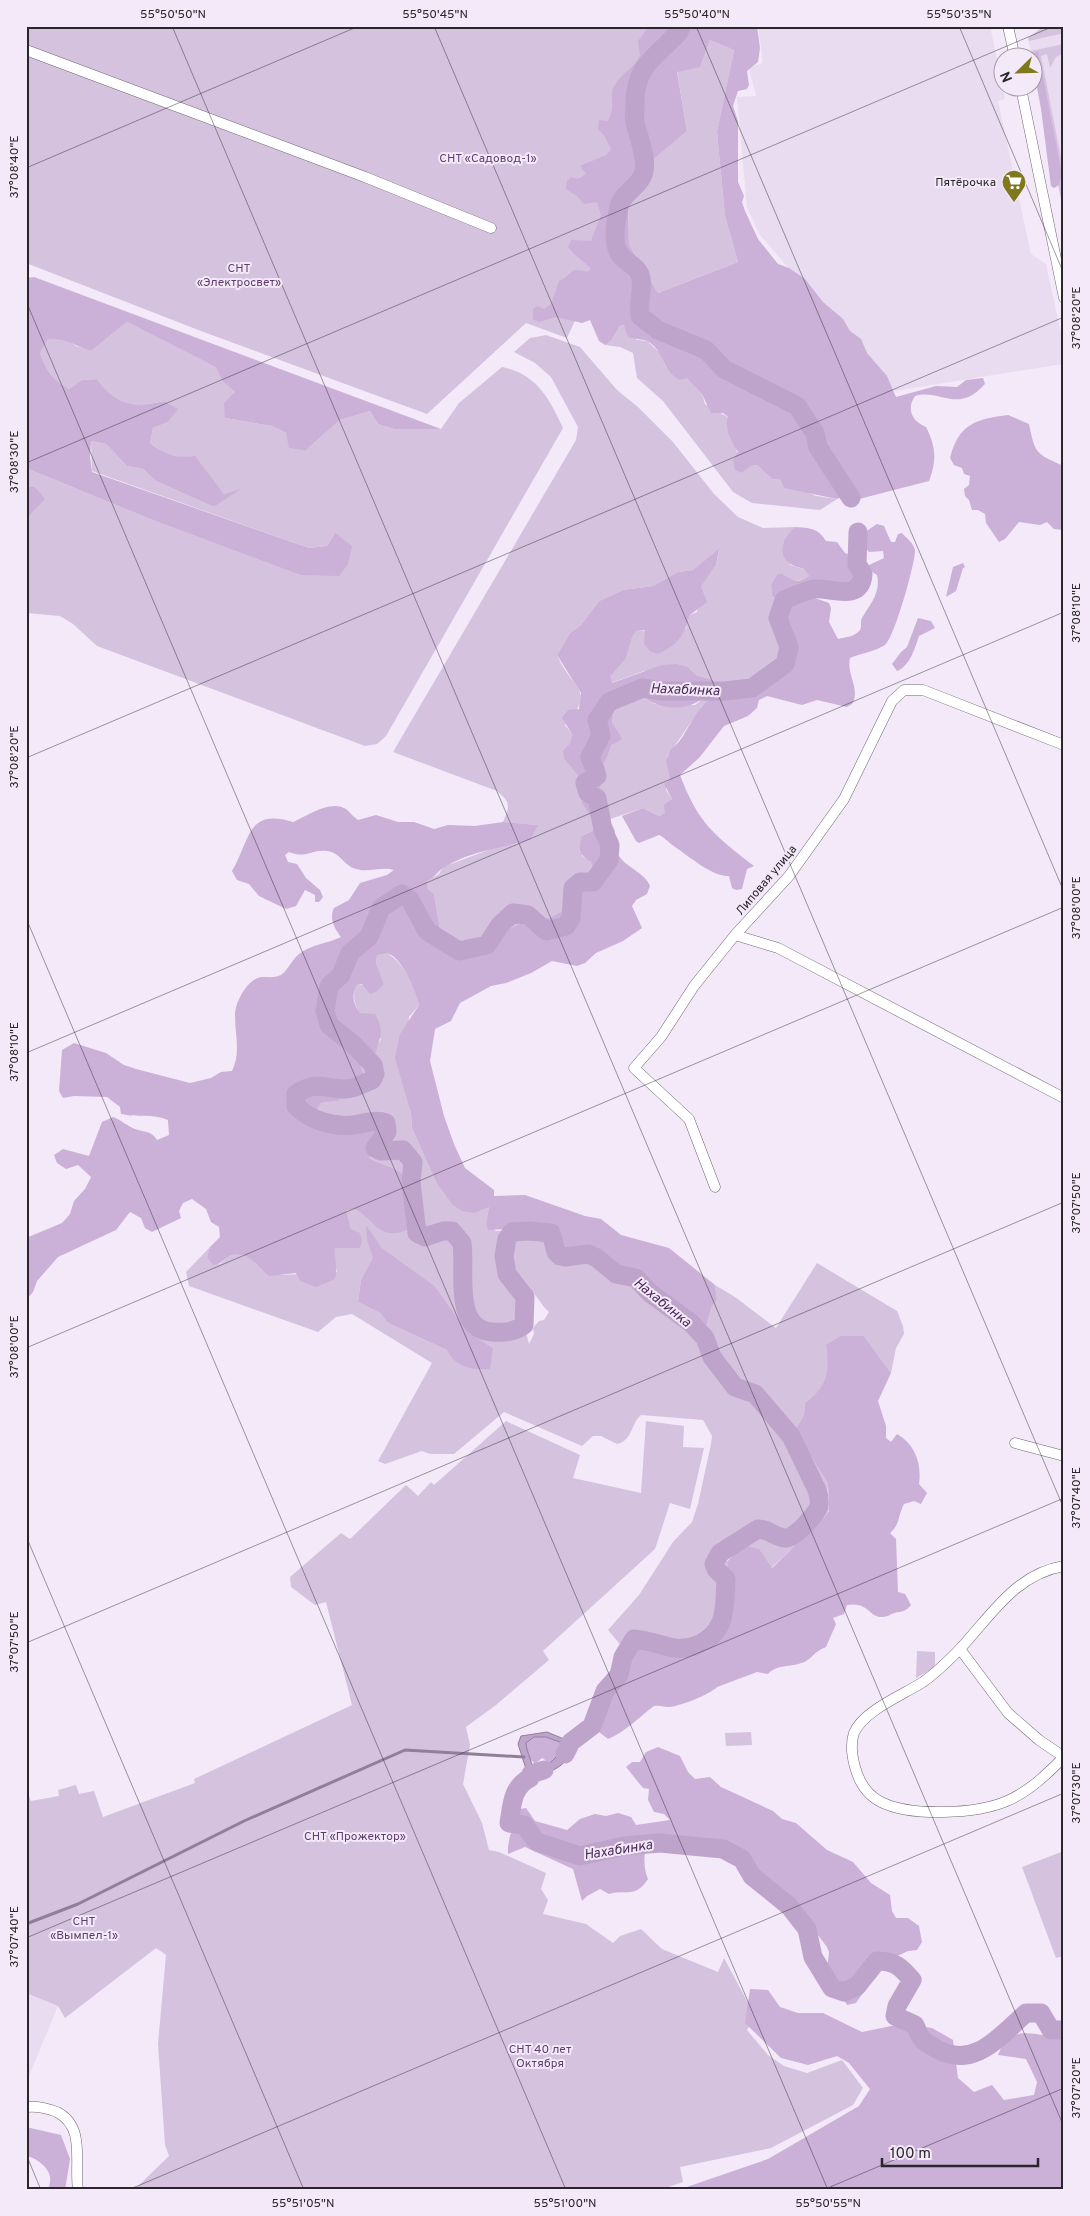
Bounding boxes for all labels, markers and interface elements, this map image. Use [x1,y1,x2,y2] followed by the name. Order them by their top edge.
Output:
[140,7,206,23] text: 55°50'50"N
[402,7,468,23] text: 55°50'45"N
[664,7,730,23] text: 55°50'40"N
[926,7,992,23] text: 55°50'35"N
[992,48,1042,98] north arrow
[998,69,1017,84] text: N
[7,135,23,199] text: 37°08'40"E
[439,151,537,167] park label: СНТ «Садовод-1»
[1001,169,1027,203] supermarket icon: Пятёрочка
[935,175,996,191] place label: Пятёрочка
[197,261,281,291] park label: СНТ «Электросвет»
[1069,287,1085,349] text: 37°08'20"E
[7,431,23,493] text: 37°08'30"E
[1069,583,1085,643] text: 37°08'10"E
[650,681,721,700] water label: Нахабинка
[7,726,23,788] text: 37°08'20"E
[733,842,801,919] street label: Липовая улица
[1069,876,1085,940] text: 37°08'00"E
[7,1022,23,1082] text: 37°08'10"E
[1069,1172,1085,1234] text: 37°07'50"E
[630,1275,695,1332] water label: Нахабинка
[7,1315,23,1379] text: 37°08'00"E
[1069,1467,1085,1529] text: 37°07'40"E
[7,1611,23,1673] text: 37°07'50"E
[1069,1762,1085,1824] text: 37°07'30"E
[304,1829,406,1845] park label: СНТ «Прожектор»
[583,1837,654,1864] water label: Нахабинка
[7,1906,23,1968] text: 37°07'40"E
[50,1914,118,1944] park label: СНТ «Вымпел-1»
[509,2042,572,2072] park label: СНТ 40 лет Октября
[1069,2057,1085,2119] text: 37°07'20"E
[882,2136,1039,2168] scale bar
[890,2145,931,2164] text: 100 m
[272,2196,334,2212] text: 55°51'05"N
[534,2196,596,2212] text: 55°51'00"N
[795,2196,861,2212] text: 55°50'55"N

